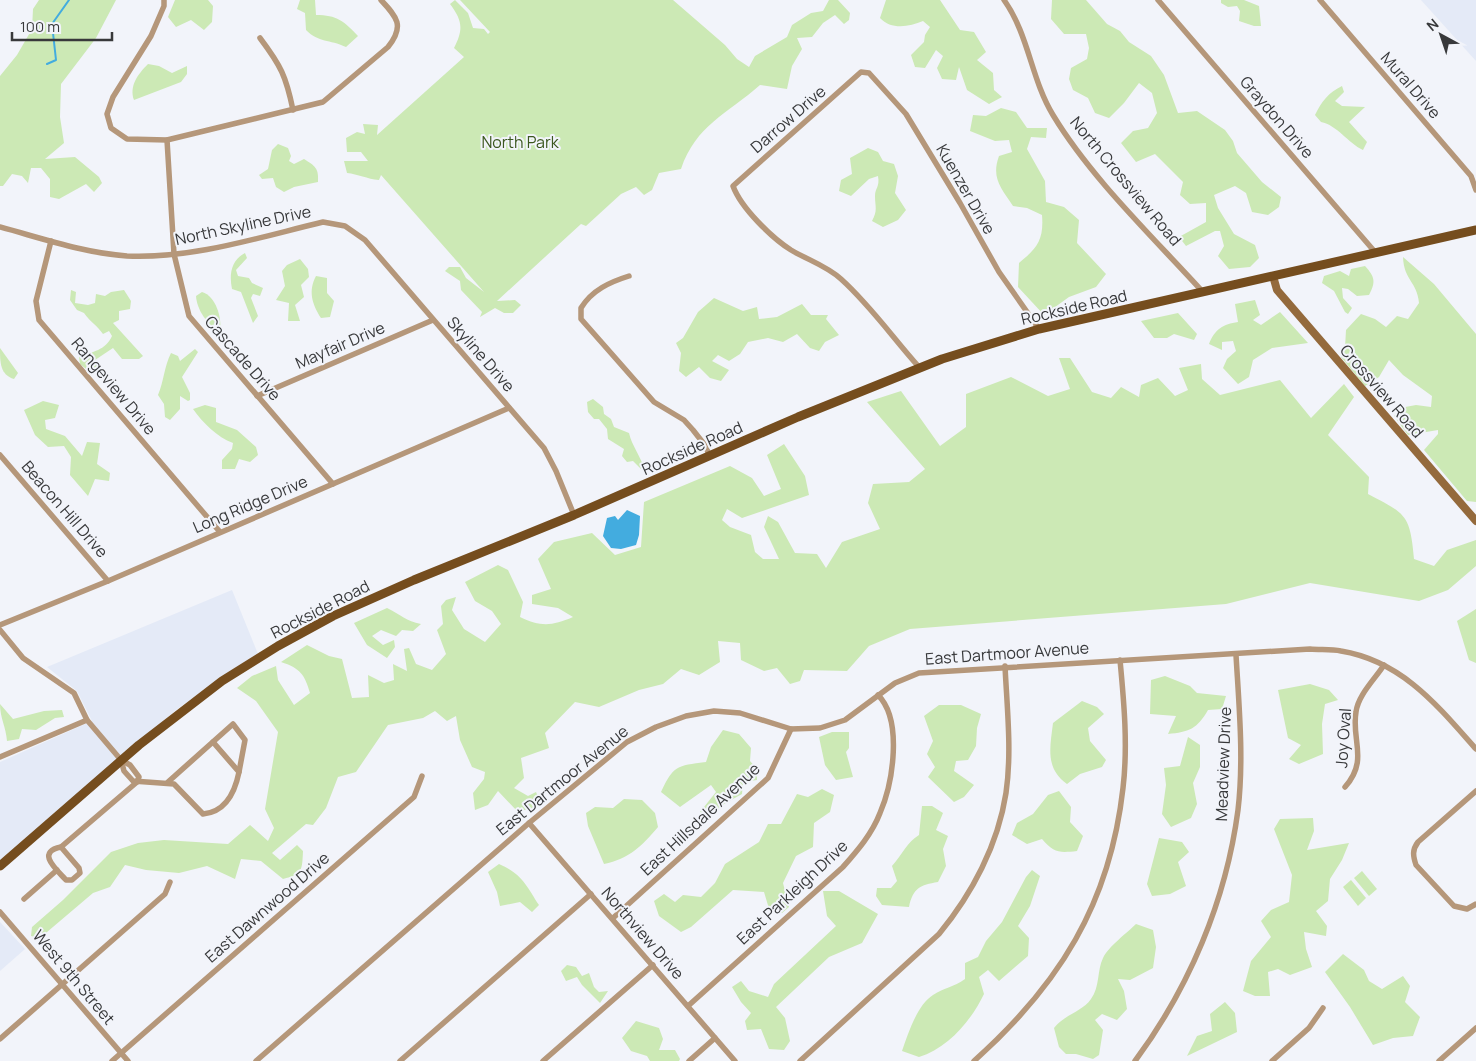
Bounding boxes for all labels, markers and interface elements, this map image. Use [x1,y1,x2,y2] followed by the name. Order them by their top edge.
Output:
[12,10,112,42] scale bar
[1416,10,1466,60] north arrow
[1422,14,1442,35] text: N
[20,16,60,37] text: 100 m
[1376,47,1446,123] street label: Mural Drive
[1235,71,1319,163] street label: Graydon Drive
[746,80,830,158] street label: Darrow Drive
[1065,112,1187,250] street label: North Crossview Road
[481,131,560,153] park label: North Park
[931,140,1001,238] street label: Kuenzer Drive
[173,200,313,250] street label: North Skyline Drive
[1019,284,1129,330] street label: Rockside Road
[200,311,286,405] street label: Cascade Drive
[442,312,520,396] street label: Skyline Drive
[292,316,388,374] street label: Mayfair Drive
[67,333,161,439] street label: Rangeview Drive
[1335,340,1429,442] street label: Crossview Road
[638,416,746,480] street label: Rockside Road
[17,456,113,562] street label: Beacon Hill Drive
[189,470,311,538] street label: Long Ridge Drive
[267,575,373,643] street label: Rockside Road
[924,636,1090,670] street label: East Dartmoor Avenue
[1210,706,1236,822] street label: Meadview Drive
[1330,707,1356,769] street label: Joy Oval
[491,720,633,840] street label: East Dartmoor Avenue
[635,758,765,880] street label: East Hillsdale Avenue
[732,835,852,949] street label: East Parkleigh Drive
[200,847,334,967] street label: East Dawnwood Drive
[597,882,689,984] street label: Northview Drive
[28,925,120,1029] street label: West 9th Street

